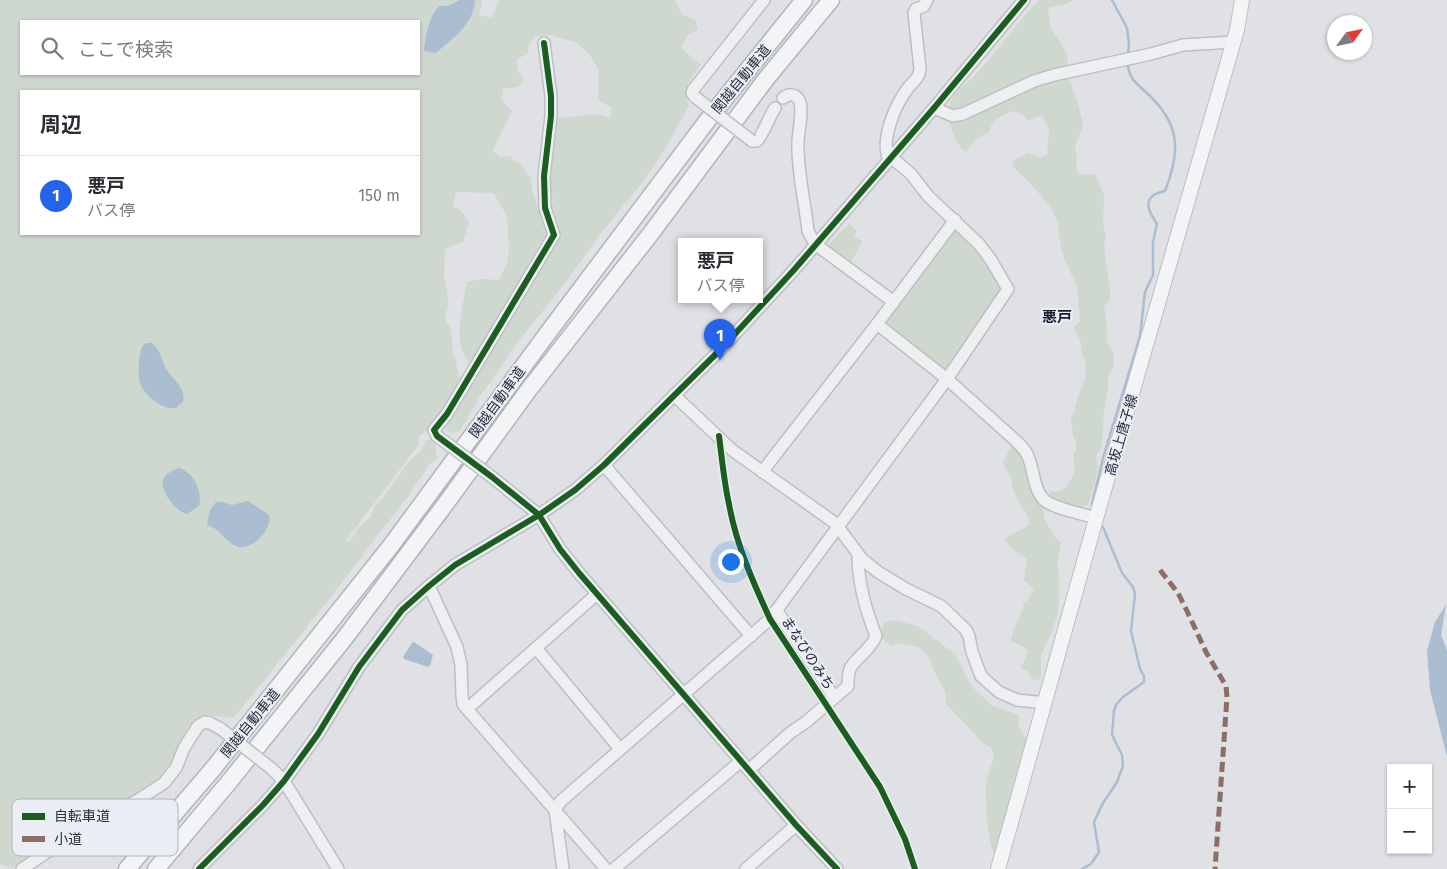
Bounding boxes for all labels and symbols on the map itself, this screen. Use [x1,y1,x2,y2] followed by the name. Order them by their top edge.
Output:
[1327,15,1372,60] north arrow
[708,41,774,117] street label: 関越自動車道
[1042,308,1072,326] district label: 悪戸
[704,319,736,360] pin: 1
[466,363,529,441] street label: 関越自動車道
[1102,392,1141,478] street label: 高坂上唐子線
[718,549,744,575] your location
[778,613,838,693] street label: まなびのみち
[217,685,283,761] street label: 関越自動車道
[12,799,178,856] legend
[54,808,110,825] text: 自転車道
[54,831,82,848] text: 小道

